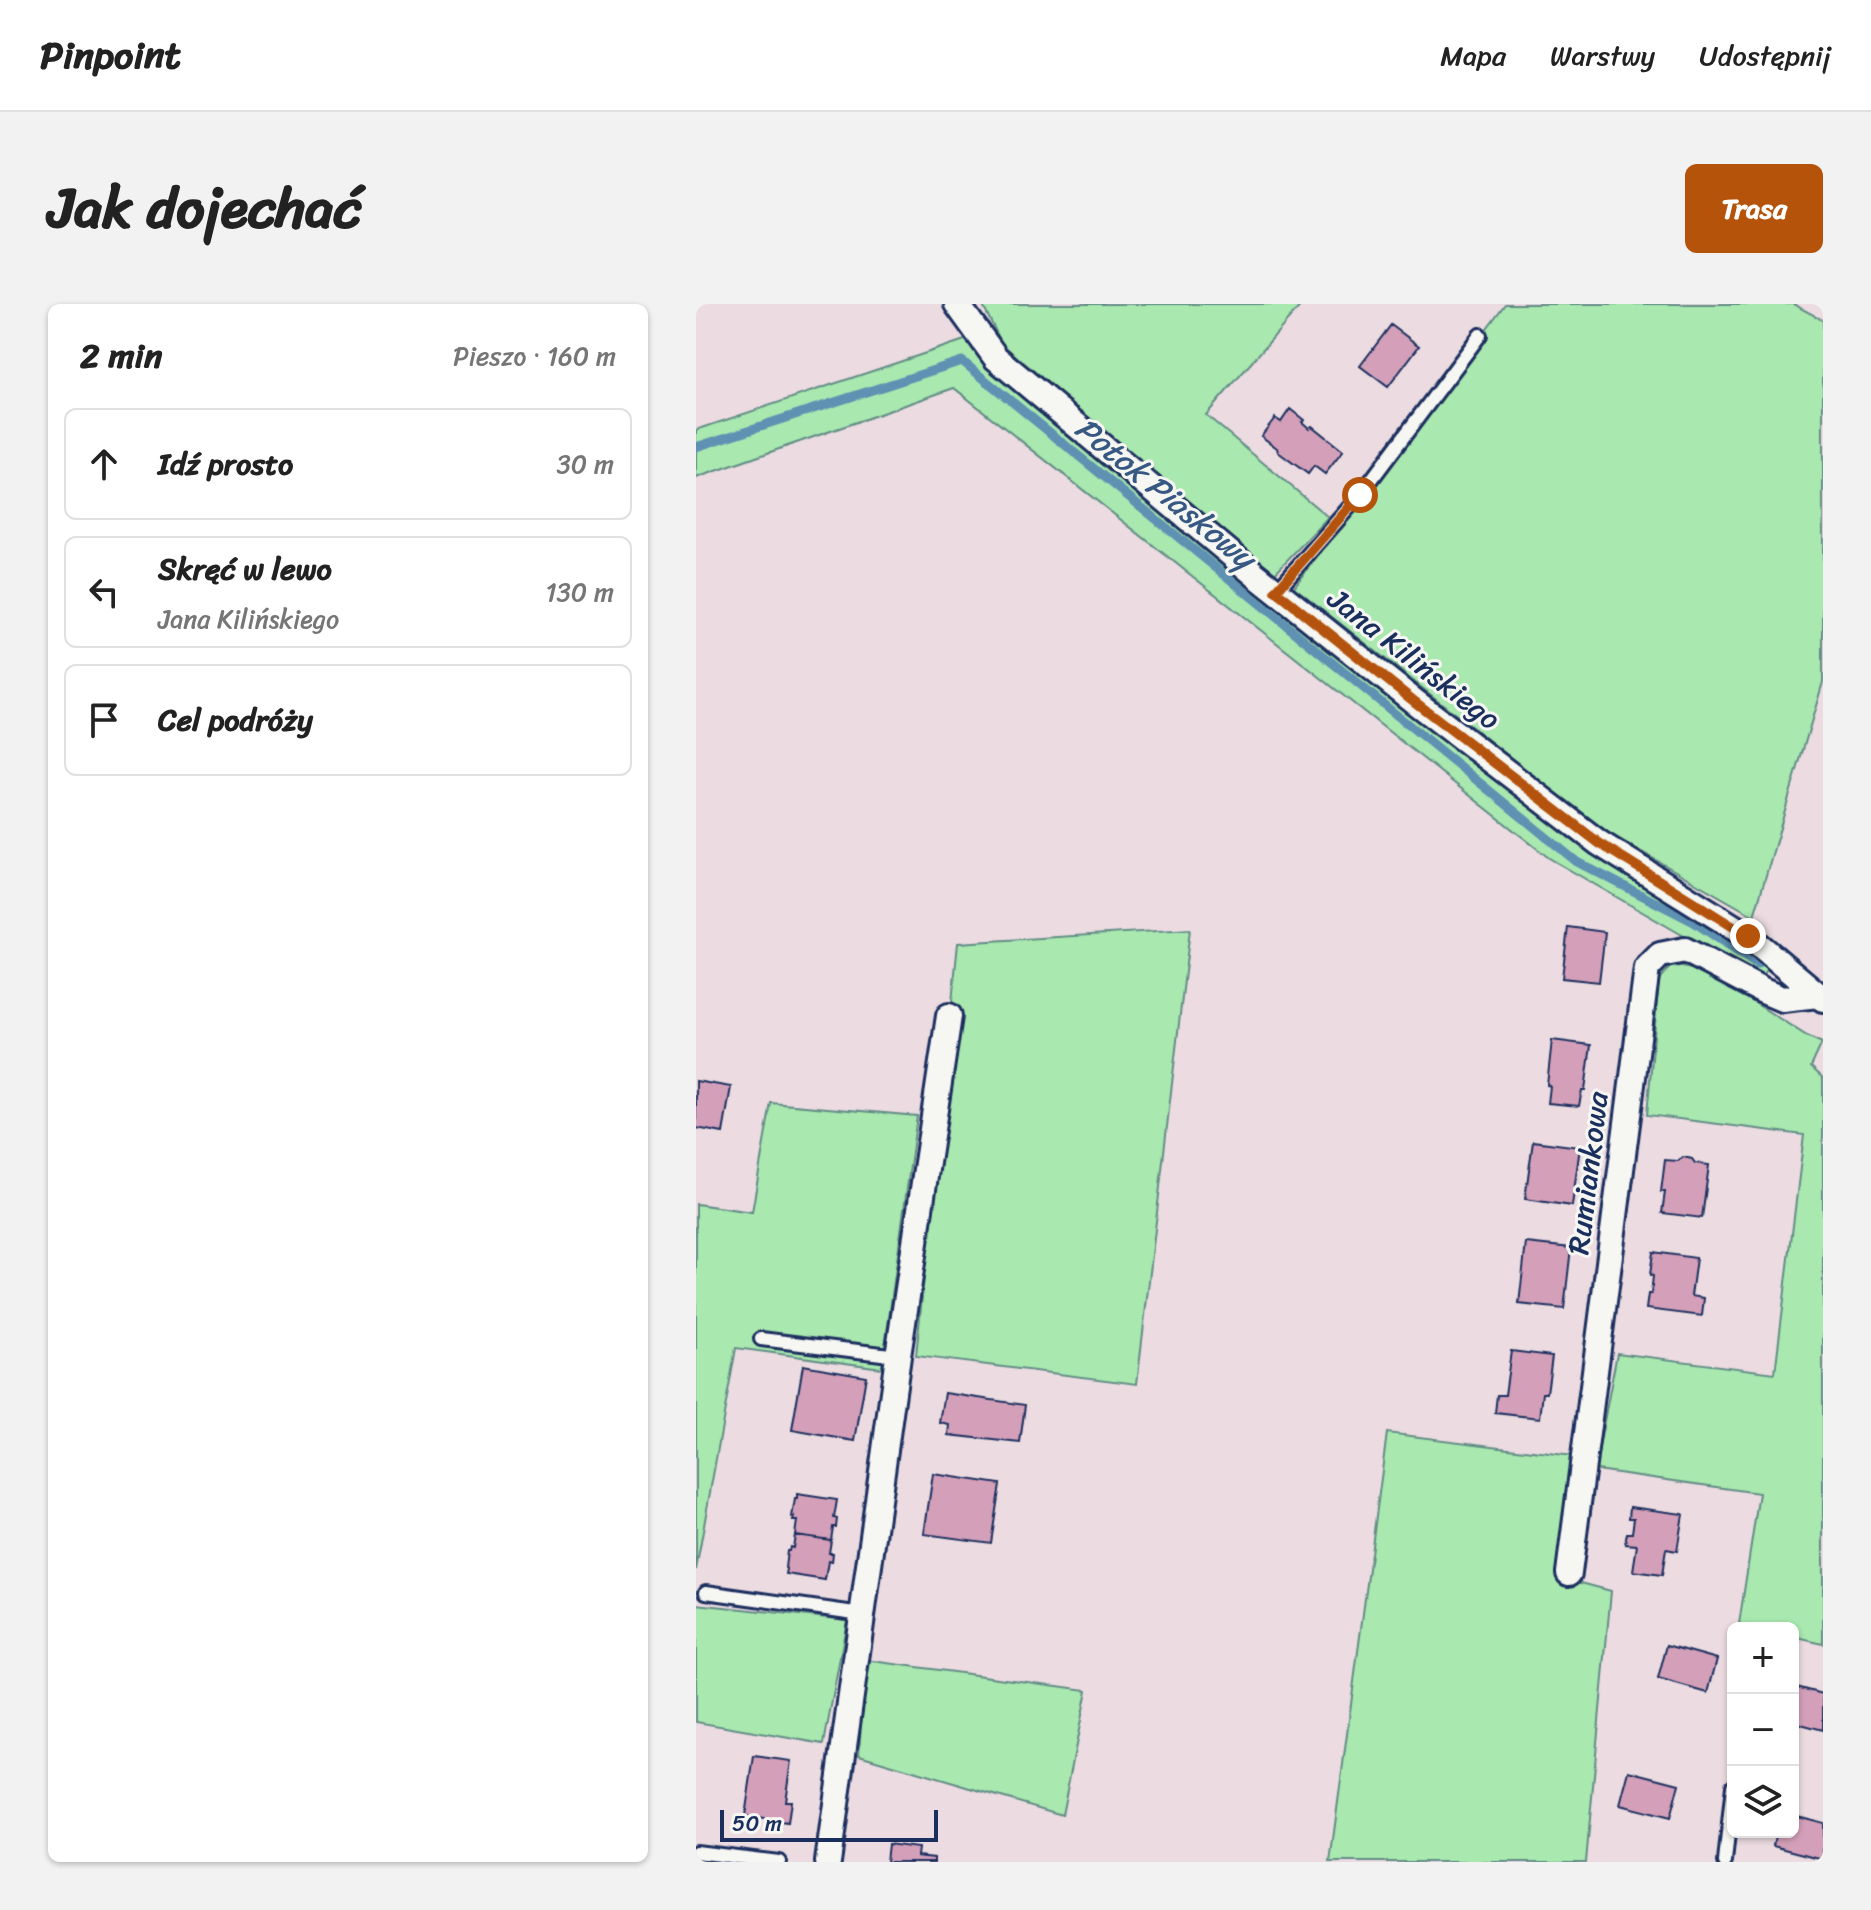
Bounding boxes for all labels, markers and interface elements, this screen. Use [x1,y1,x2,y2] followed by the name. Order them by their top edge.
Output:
[40,22,181,89] text: Pinpoint
[1440,31,1506,80] text: Mapa
[1550,31,1655,80] text: Warstwy
[1699,31,1831,80] text: Udostępnij
[48,159,361,258] text: Jak dojechać
[1685,164,1823,253] button: Trasa
[80,326,162,386] text: 2 min
[453,333,616,379] text: Pieszo · 160 m
[1062,402,1272,587] water label: Potok Piaskowy
[158,437,293,491] text: Idź prosto
[557,441,614,487] text: 30 m
[82,442,126,486] icon: ahead
[1342,477,1378,513] route start
[158,542,332,596] text: Skręć w lewo
[545,569,614,615] text: 130 m
[82,570,126,614] icon: left
[1314,573,1513,745] street label: Jana Kilińskiego
[158,596,339,642] text: Jana Kilińskiego
[158,693,313,747] text: Cel podróży
[82,698,126,742] icon: arrive
[1730,918,1766,954] route end
[1551,1087,1625,1258] street label: Rumiankowa
[1727,1622,1799,1838] map controls
[1727,1622,1799,1694] button: +
[1727,1694,1799,1766] button: −
[1727,1766,1799,1838] button: layers
[732,1804,782,1843] text: 50 m
[720,1806,938,1842] scale bar

